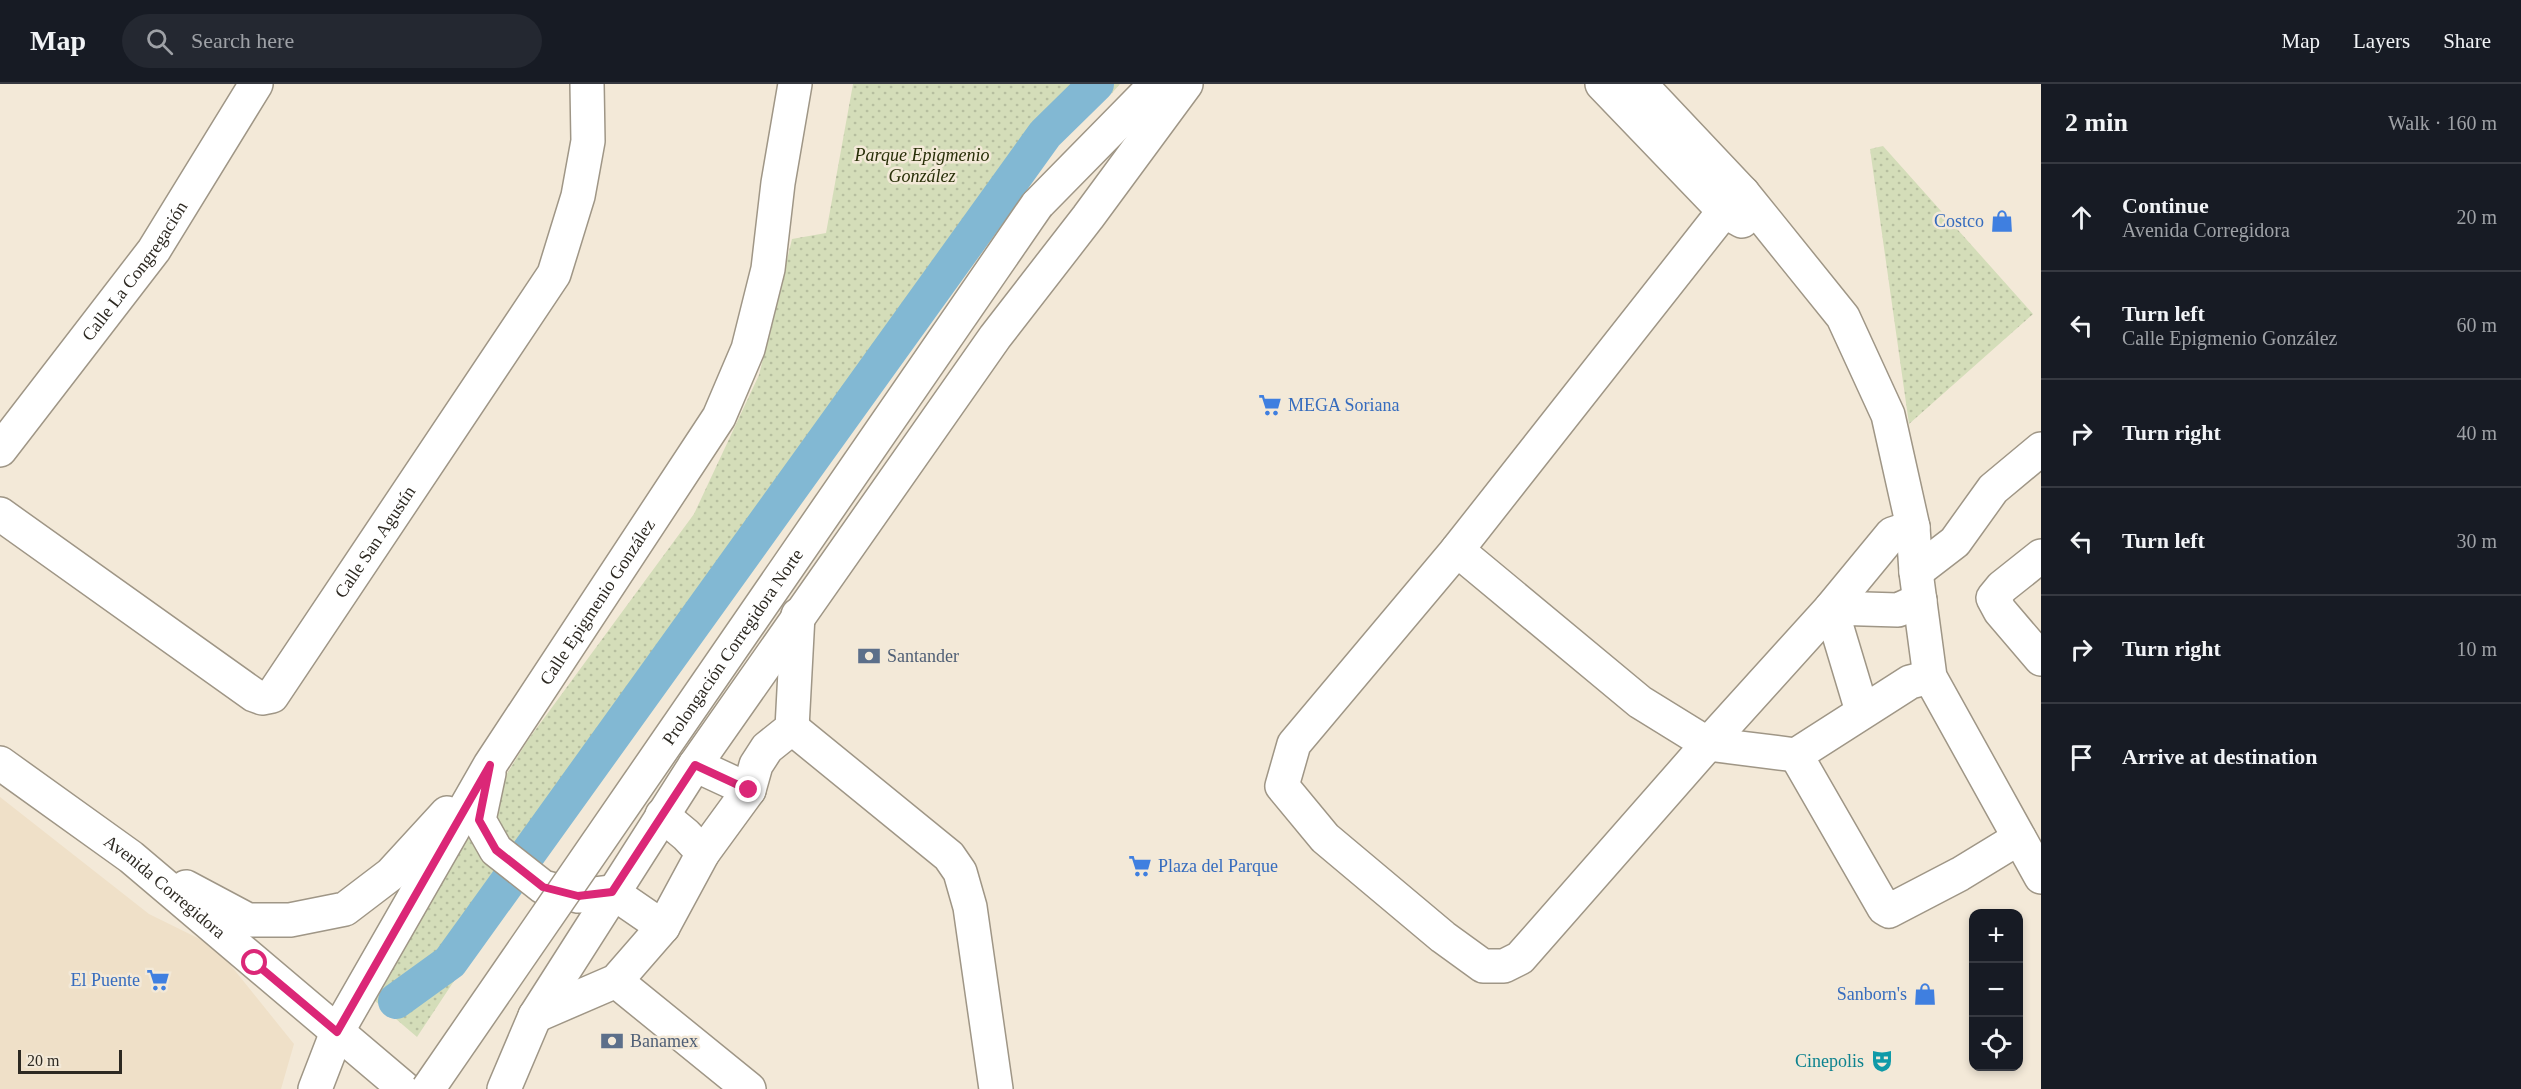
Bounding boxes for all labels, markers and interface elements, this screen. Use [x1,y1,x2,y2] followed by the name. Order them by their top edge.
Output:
[122,14,542,68] search box
[30,25,86,56] text: Map
[143,25,176,58] icon: search
[191,28,294,53] text: Search here
[2282,29,2320,53] text: Map
[2353,29,2410,53] text: Layers
[2443,29,2491,53] text: Share
[2065,108,2128,137] text: 2 min
[2388,112,2497,134] text: Walk · 160 m
[854,145,989,186] park label: Parque Epigmenio González
[2122,193,2209,218] text: Continue
[78,198,191,345] street label: Calle La Congregación
[2065,201,2098,234] icon: ahead
[2456,206,2497,228] text: 20 m
[1989,208,2015,234] shop icon: Costco
[1934,211,1984,231] place label: Costco
[2122,219,2290,241] text: Avenida Corregidora
[2122,301,2205,326] text: Turn left
[2065,309,2098,342] icon: left
[2456,314,2497,336] text: 60 m
[2122,327,2337,349] text: Calle Epigmenio González
[1257,392,1283,418] supermarket icon: MEGA Soriana
[1288,395,1400,415] place label: MEGA Soriana
[2065,417,2098,450] icon: right
[2122,420,2221,445] text: Turn right
[2456,422,2497,444] text: 40 m
[331,482,419,602] street label: Calle San Agustín
[536,515,659,689] street label: Calle Epigmenio González
[2065,525,2098,558] icon: left
[2122,528,2205,553] text: Turn left
[2456,530,2497,552] text: 30 m
[658,545,807,748] street label: Prolongación Corregidora Norte
[2065,633,2098,666] icon: right
[2122,636,2221,661] text: Turn right
[2456,638,2497,660] text: 10 m
[856,643,882,669] bank icon: Santander
[887,646,959,666] place label: Santander
[2065,741,2098,774] icon: arrive
[2122,744,2318,769] text: Arrive at destination
[735,776,761,802] route end
[100,831,229,942] street label: Avenida Corregidora
[1127,853,1153,879] supermarket icon: Plaza del Parque
[1158,856,1278,876] place label: Plaza del Parque
[1969,909,2023,1071] map controls
[1969,909,2023,963] button: +
[241,949,267,975] route start
[1969,963,2023,1017] button: −
[145,967,171,993] supermarket icon: El Puente
[71,970,140,990] place label: El Puente
[1912,981,1938,1007] shop icon: Sanborn's
[1837,984,1907,1004] place label: Sanborn's
[1969,1017,2023,1071] button: locate
[599,1028,625,1054] bank icon: Banamex
[630,1031,698,1051] place label: Banamex
[18,1047,122,1074] scale bar
[1869,1048,1895,1074] theatre icon: Cinepolis
[1795,1051,1864,1071] place label: Cinepolis
[27,1052,59,1069] text: 20 m

